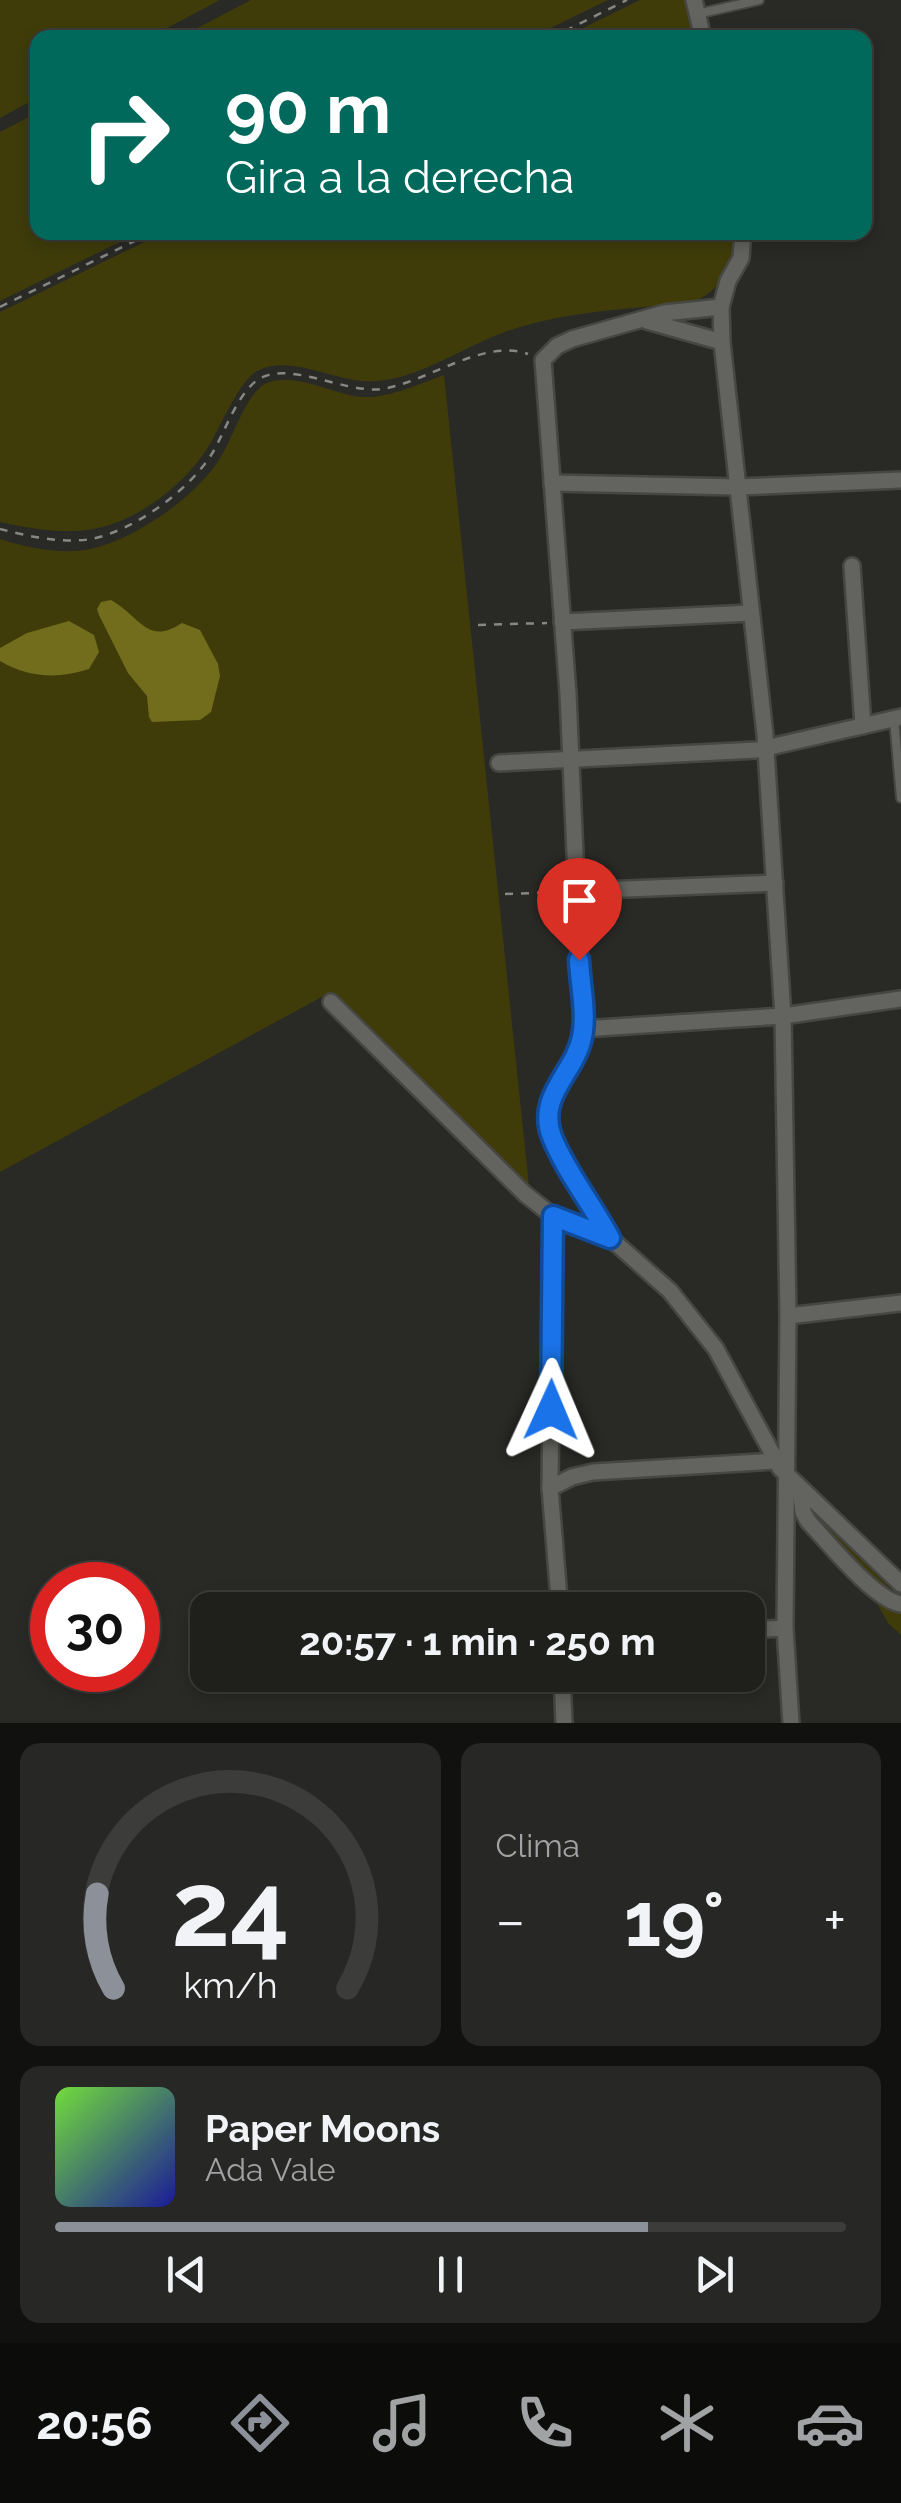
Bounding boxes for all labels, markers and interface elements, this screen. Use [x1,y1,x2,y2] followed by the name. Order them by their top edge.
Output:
[225,67,391,149] text: 90 m
[60,70,190,200] icon: right
[225,151,574,204] text: Gira a la derecha
[537,858,622,961] pin
[552,873,607,928] icon: arrive
[499,1358,603,1462] position arrow
[30,1562,160,1692] speed limit sign: 30
[299,1619,656,1664] text: 20:57 · 1 min · 250 m
[496,1827,580,1864] text: Clima
[171,1848,289,1970] text: 24
[624,1875,724,1964] text: 19°
[496,1888,525,1953] text: −
[823,1888,846,1953] text: +
[183,1964,277,2006] text: km/h
[205,2106,440,2151] text: Paper Moons
[205,2151,336,2188] text: Ada Vale
[159,2247,214,2302] icon: previous
[423,2247,478,2302] icon: pause
[687,2247,742,2302] icon: next
[225,2388,295,2458] icon: directions
[367,2388,437,2458] icon: music
[510,2388,580,2458] icon: phone
[652,2388,722,2458] icon: climate
[795,2388,865,2458] icon: car
[36,2397,153,2450] text: 20:56

